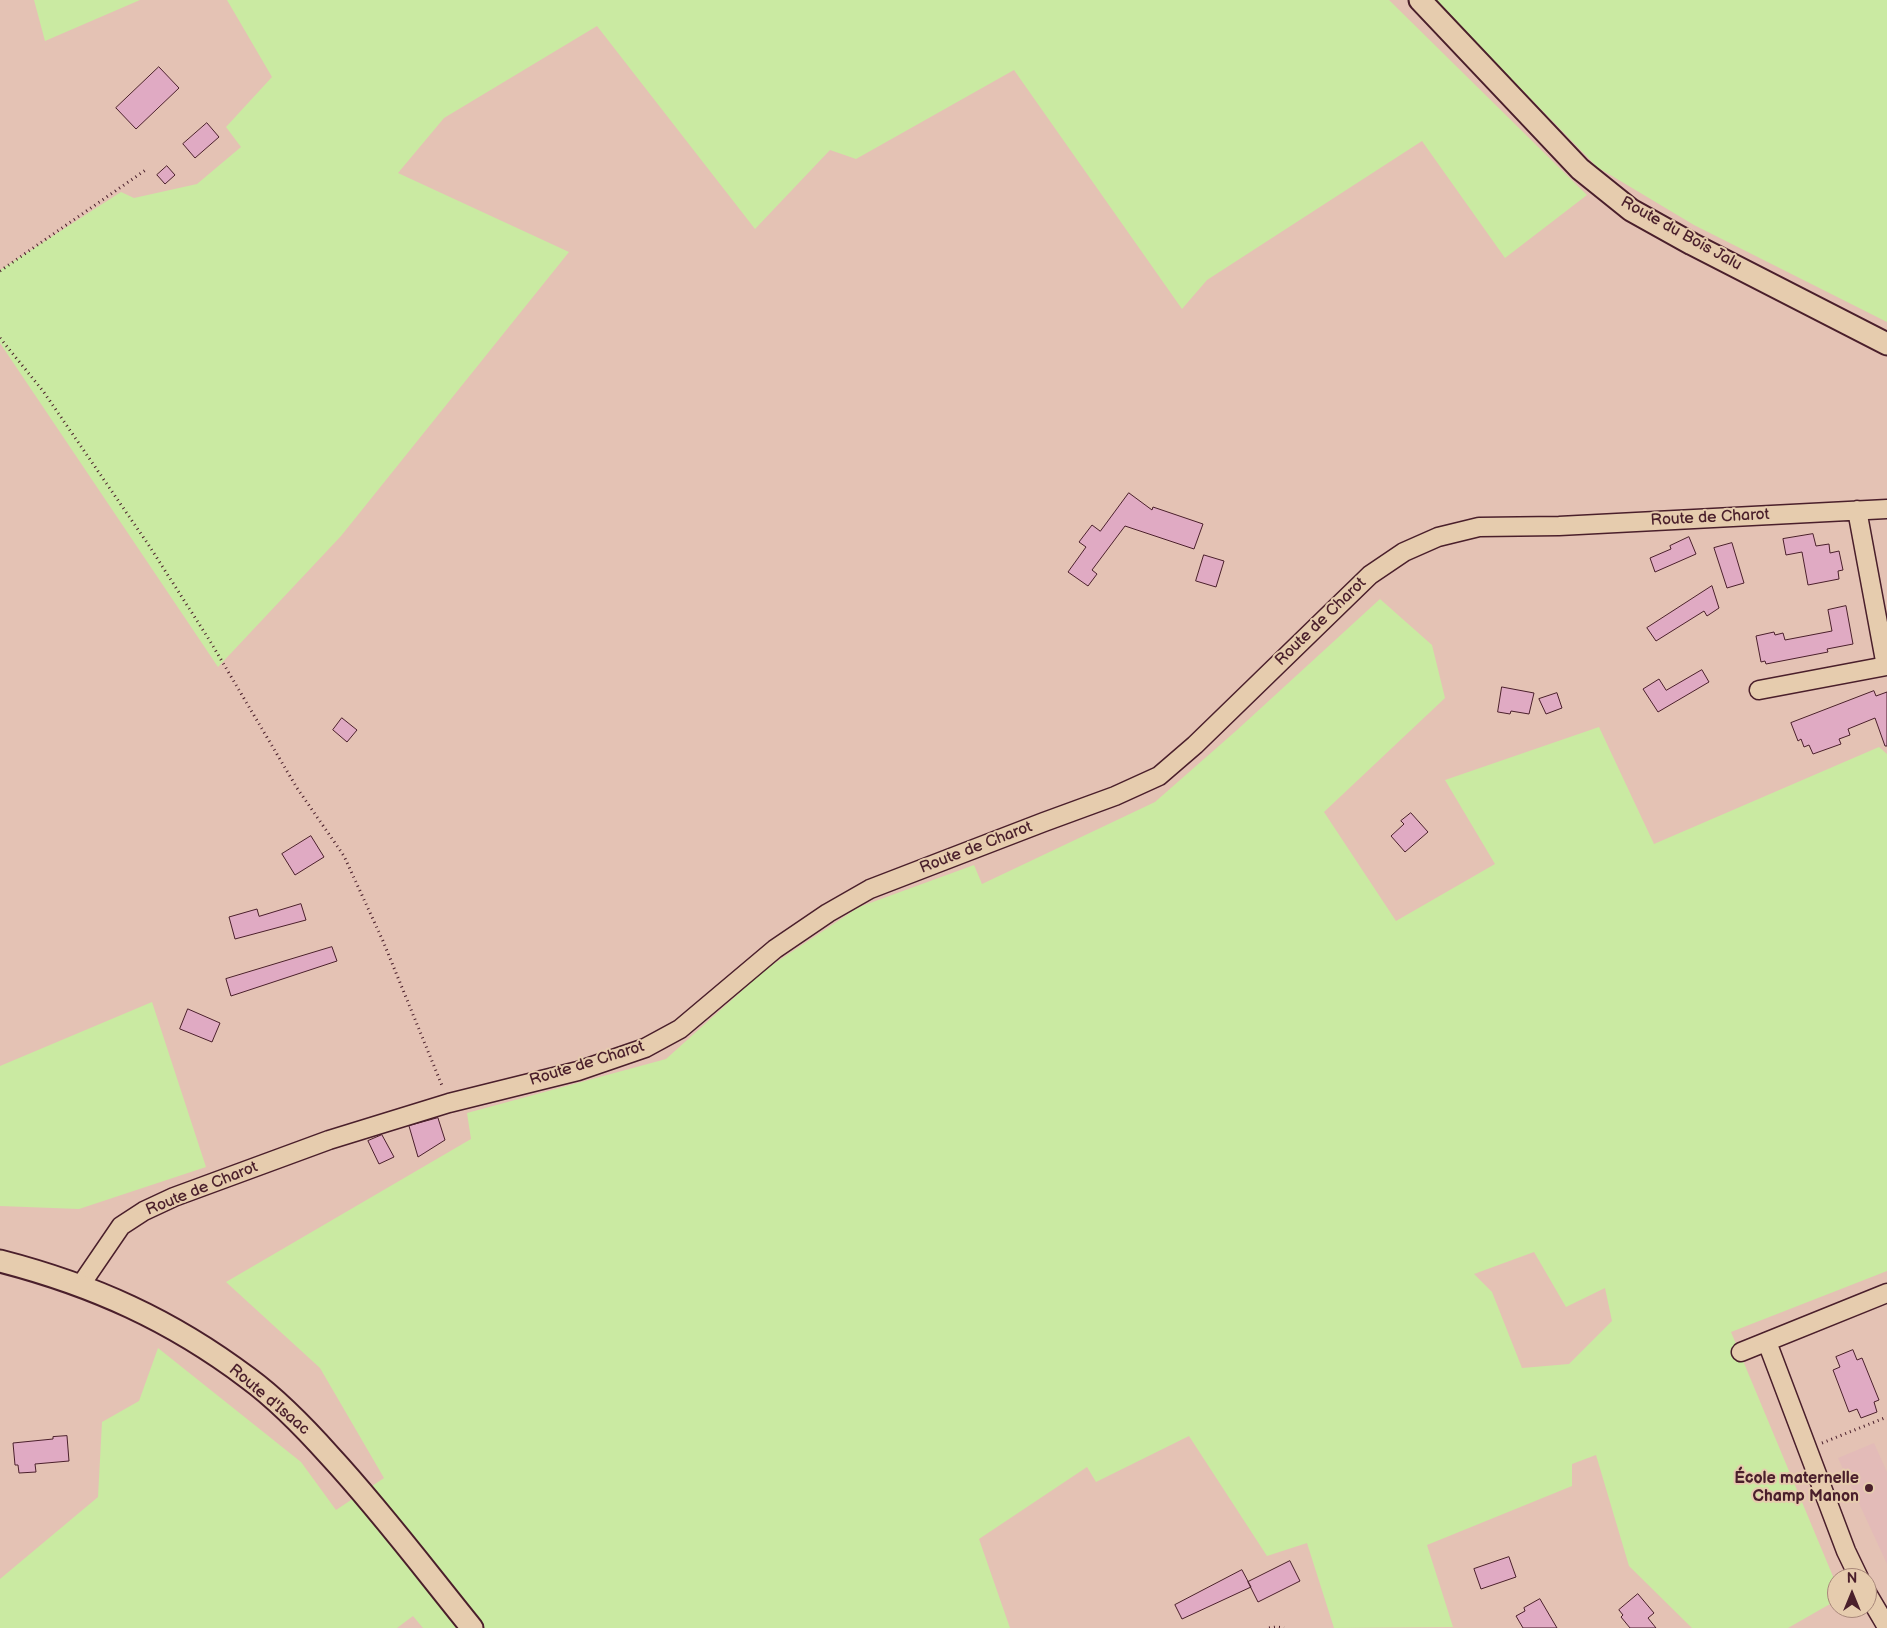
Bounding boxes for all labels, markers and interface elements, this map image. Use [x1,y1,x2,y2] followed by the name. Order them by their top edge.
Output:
[1617,193,1745,275] street label: Route du Bois Jalu
[1650,505,1770,531] street label: Route de Charot
[1272,574,1370,670] street label: Route de Charot
[917,818,1035,878] street label: Route de Charot
[527,1037,647,1091] street label: Route de Charot
[143,1158,261,1220] street label: Route de Charot
[225,1361,313,1439] street label: Route d'Isaac
[1734,1469,1859,1507] place label: École maternelle Champ Manon
[1863,1482,1875,1494] marker: École maternelle Champ Manon
[1827,1568,1877,1618] north arrow
[1847,1570,1857,1587] text: N

